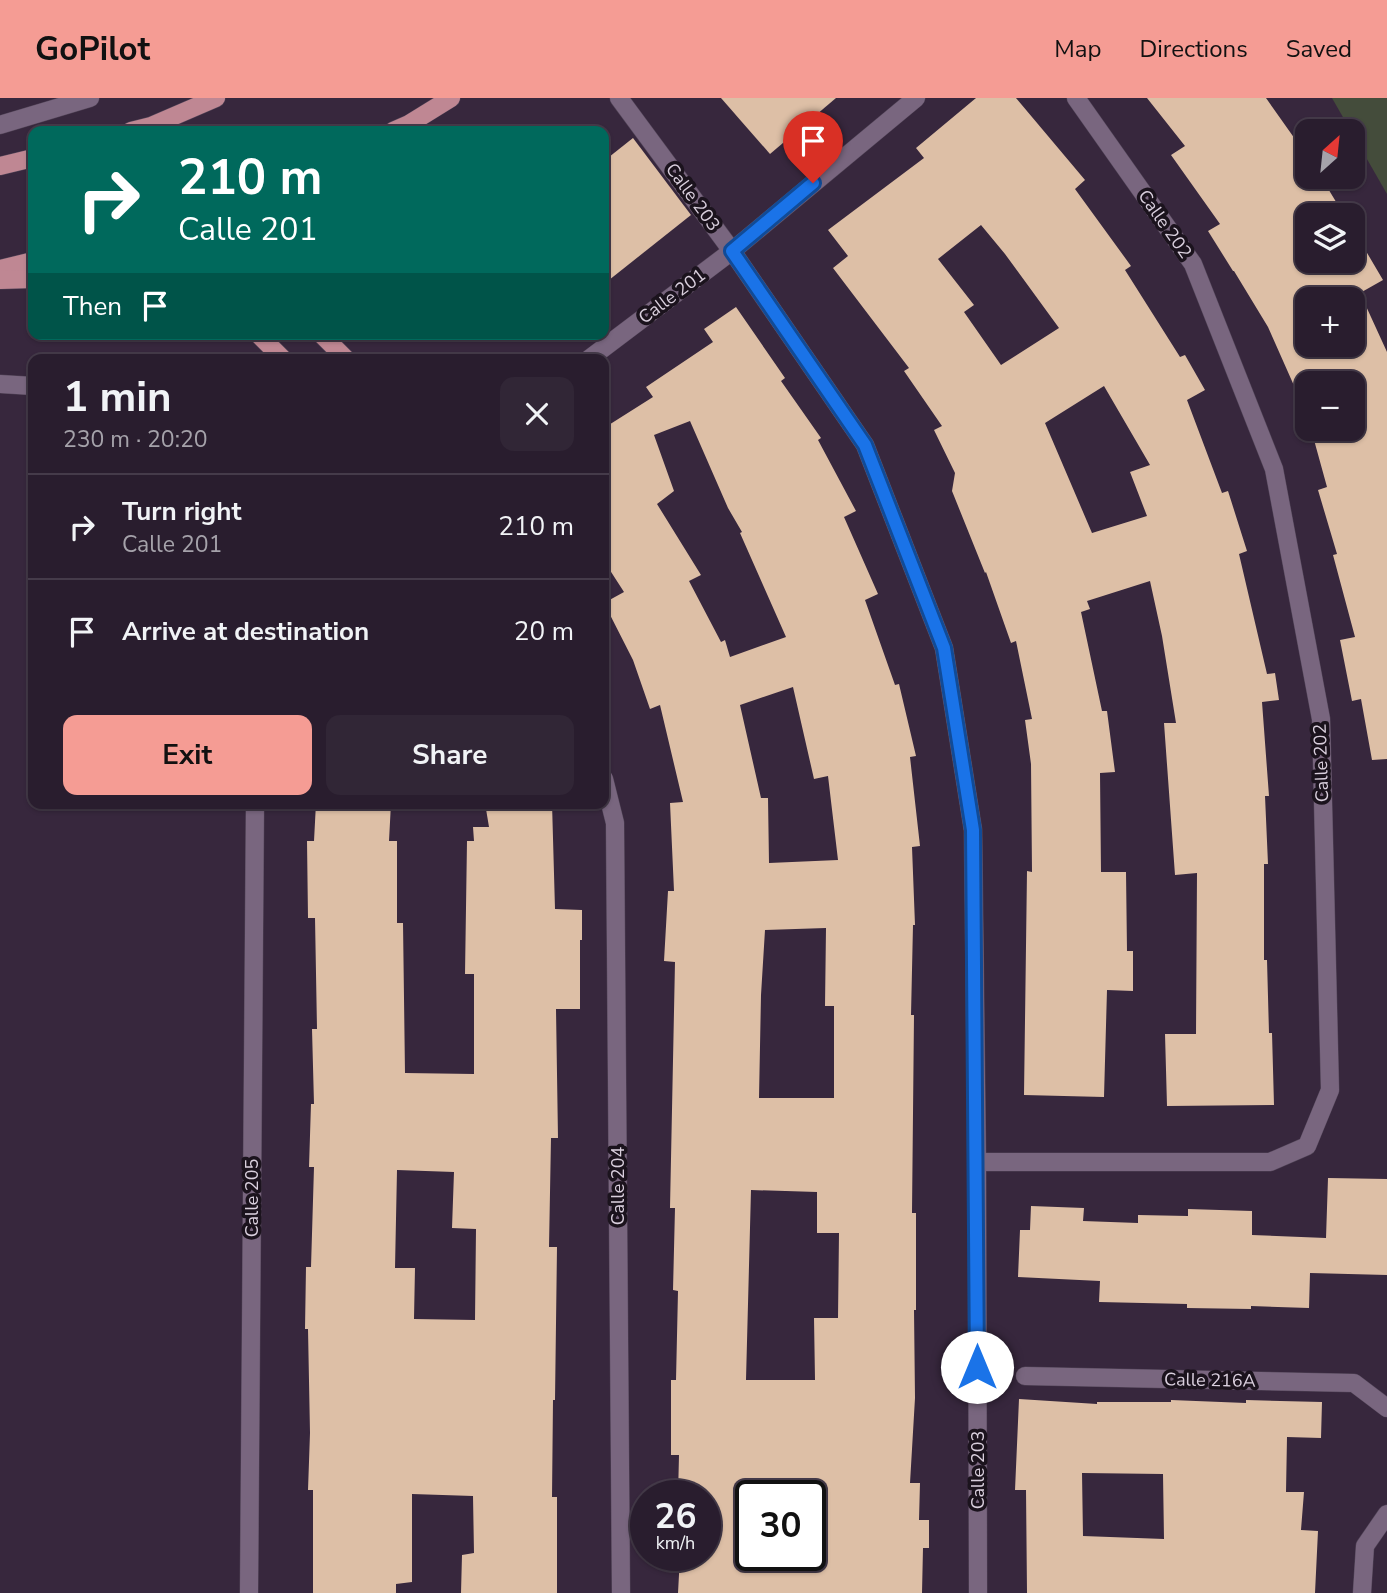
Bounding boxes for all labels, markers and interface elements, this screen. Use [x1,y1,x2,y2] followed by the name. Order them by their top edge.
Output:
[35,27,150,72] text: GoPilot
[1054,33,1101,65] text: Map
[1139,33,1248,65] text: Directions
[1286,33,1352,65] text: Saved
[783,111,843,183] pin
[1295,119,1365,189] north arrow
[1295,119,1365,441] map controls
[794,122,832,160] icon: arrive
[178,144,322,211] text: 210 m
[63,154,154,245] icon: right
[660,158,726,236] street label: Calle 203
[1133,185,1197,263] street label: Calle 202
[1295,203,1365,273] button: layers
[178,208,318,251] text: Calle 201
[633,263,711,329] street label: Calle 201
[136,287,174,325] icon: arrive
[1295,287,1365,357] button: +
[63,289,122,324] text: Then
[63,369,172,426] text: 1 min
[1295,371,1365,441] button: −
[500,377,574,451] button: close
[63,424,208,455] text: 230 m · 20:20
[122,494,241,529] text: Turn right
[63,508,101,546] icon: right
[498,509,574,544] text: 210 m
[122,529,222,560] text: Calle 201
[63,613,101,651] icon: arrive
[122,614,369,649] text: Arrive at destination
[514,614,574,649] text: 20 m
[63,715,312,795] button: Exit
[326,715,574,795] button: Share
[1308,723,1334,803] street label: Calle 202
[606,1147,630,1225] street label: Calle 204
[240,1159,264,1237] street label: Calle 205
[940,1330,1014,1404] position arrow
[1164,1367,1256,1393] street label: Calle 216A
[966,1431,990,1509] street label: Calle 203
[735,1480,826,1571] speed limit sign: 30
[654,1493,697,1540] text: 26
[656,1531,695,1555] text: km/h

